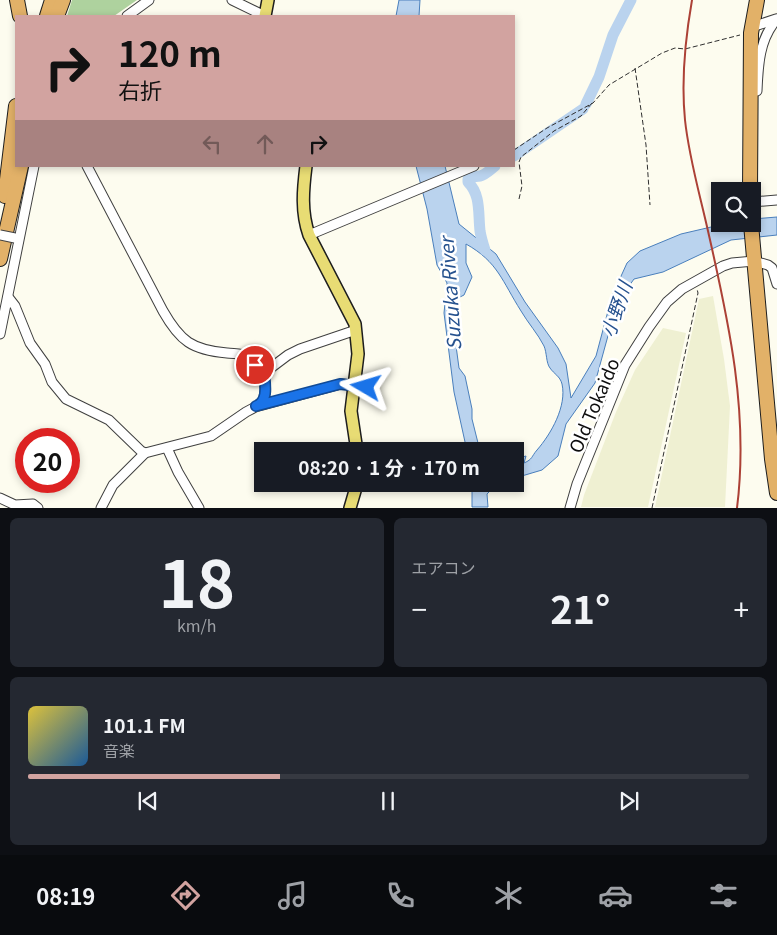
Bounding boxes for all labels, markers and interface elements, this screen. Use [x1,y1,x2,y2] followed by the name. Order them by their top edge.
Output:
[118,26,222,77] text: 120 m
[35,35,100,100] icon: right
[118,73,162,105] text: 右折
[198,130,226,158] icon: left
[251,130,279,158] icon: ahead
[304,130,332,158] icon: right
[711,182,761,232] map controls
[711,182,761,232] button: search
[431,234,466,351] water label: Suzuka River
[593,276,638,340] water label: 小野川
[234,344,276,386] pin
[241,351,269,379] icon: arrive
[561,354,625,456] street label: Old Tokaido
[339,360,391,412] position arrow
[15,428,80,493] speed limit sign: 20
[298,453,480,480] text: 08:20 · 1 分 · 170 m
[158,533,235,627] text: 18
[412,555,476,579] text: エアコン
[550,580,610,635] text: 21°
[412,588,427,628] text: −
[733,588,749,628] text: +
[177,613,217,637] text: km/h
[103,711,186,738] text: 101.1 FM
[103,738,135,762] text: 音楽
[134,787,162,815] icon: previous
[374,787,402,815] icon: pause
[615,787,643,815] icon: next
[168,878,203,913] icon: directions
[275,878,310,913] icon: music
[383,878,418,913] icon: phone
[491,878,526,913] icon: climate
[598,878,633,913] icon: car
[706,878,741,913] icon: filters
[36,879,95,911] text: 08:19

